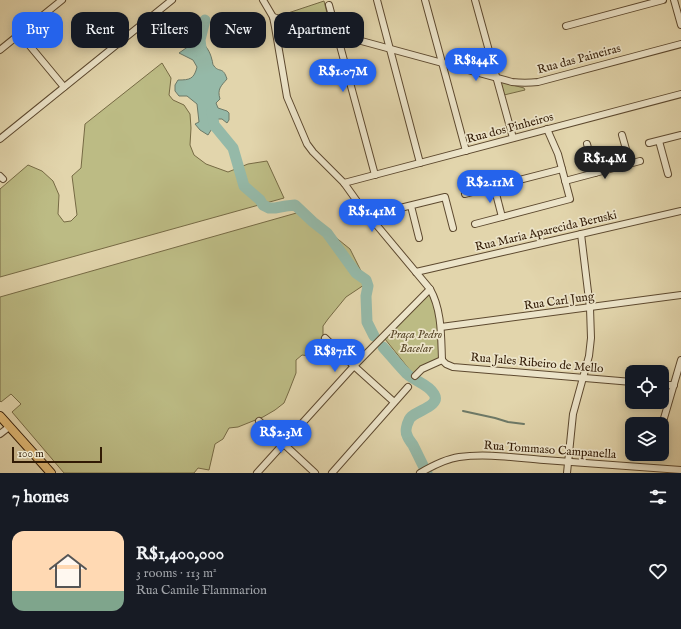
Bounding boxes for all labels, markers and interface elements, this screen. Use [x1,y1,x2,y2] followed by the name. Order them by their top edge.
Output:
[12,12,63,48] chip: Buy
[71,12,129,48] chip: Rent
[137,12,202,48] chip: Filters
[210,12,266,48] chip: New
[274,12,364,48] chip: Apartment
[536,41,622,77] street label: Rua das Paineiras
[443,48,509,82] pin: R$844K
[454,52,498,69] text: R$844K
[306,59,380,93] pin: R$1.07M
[318,63,368,80] text: R$1.07M
[465,109,555,147] street label: Rua dos Pinheiros
[572,146,638,180] pin: R$1.4M
[583,150,627,167] text: R$1.4M
[453,170,527,204] pin: R$2.11M
[466,174,514,191] text: R$2.11M
[335,199,409,233] pin: R$1.41M
[348,203,396,220] text: R$1.41M
[474,207,619,256] street label: Rua Maria Aparecida Beruski
[523,289,596,314] street label: Rua Carl Jung
[390,327,442,356] park label: Praça Pedro Bacelar
[302,339,368,373] pin: R$871K
[314,343,356,360] text: R$871K
[470,350,605,377] street label: Rua Jales Ribeiro de Mello
[625,365,669,461] map controls
[625,365,669,409] button: locate
[625,417,669,461] button: layers
[248,420,314,454] pin: R$2.3M
[260,424,303,441] text: R$2.3M
[483,438,617,463] street label: Rua Tommaso Campanella
[12,445,102,464] scale bar
[18,447,44,461] text: 100 m
[647,486,669,508] icon: filters
[12,487,69,508] text: 7 homes
[136,544,224,565] text: R$1,400,000
[44,547,92,595] icon: home
[647,560,669,582] icon: heart
[136,565,217,582] text: 3 rooms · 113 m²
[136,582,267,599] text: Rua Camile Flammarion

